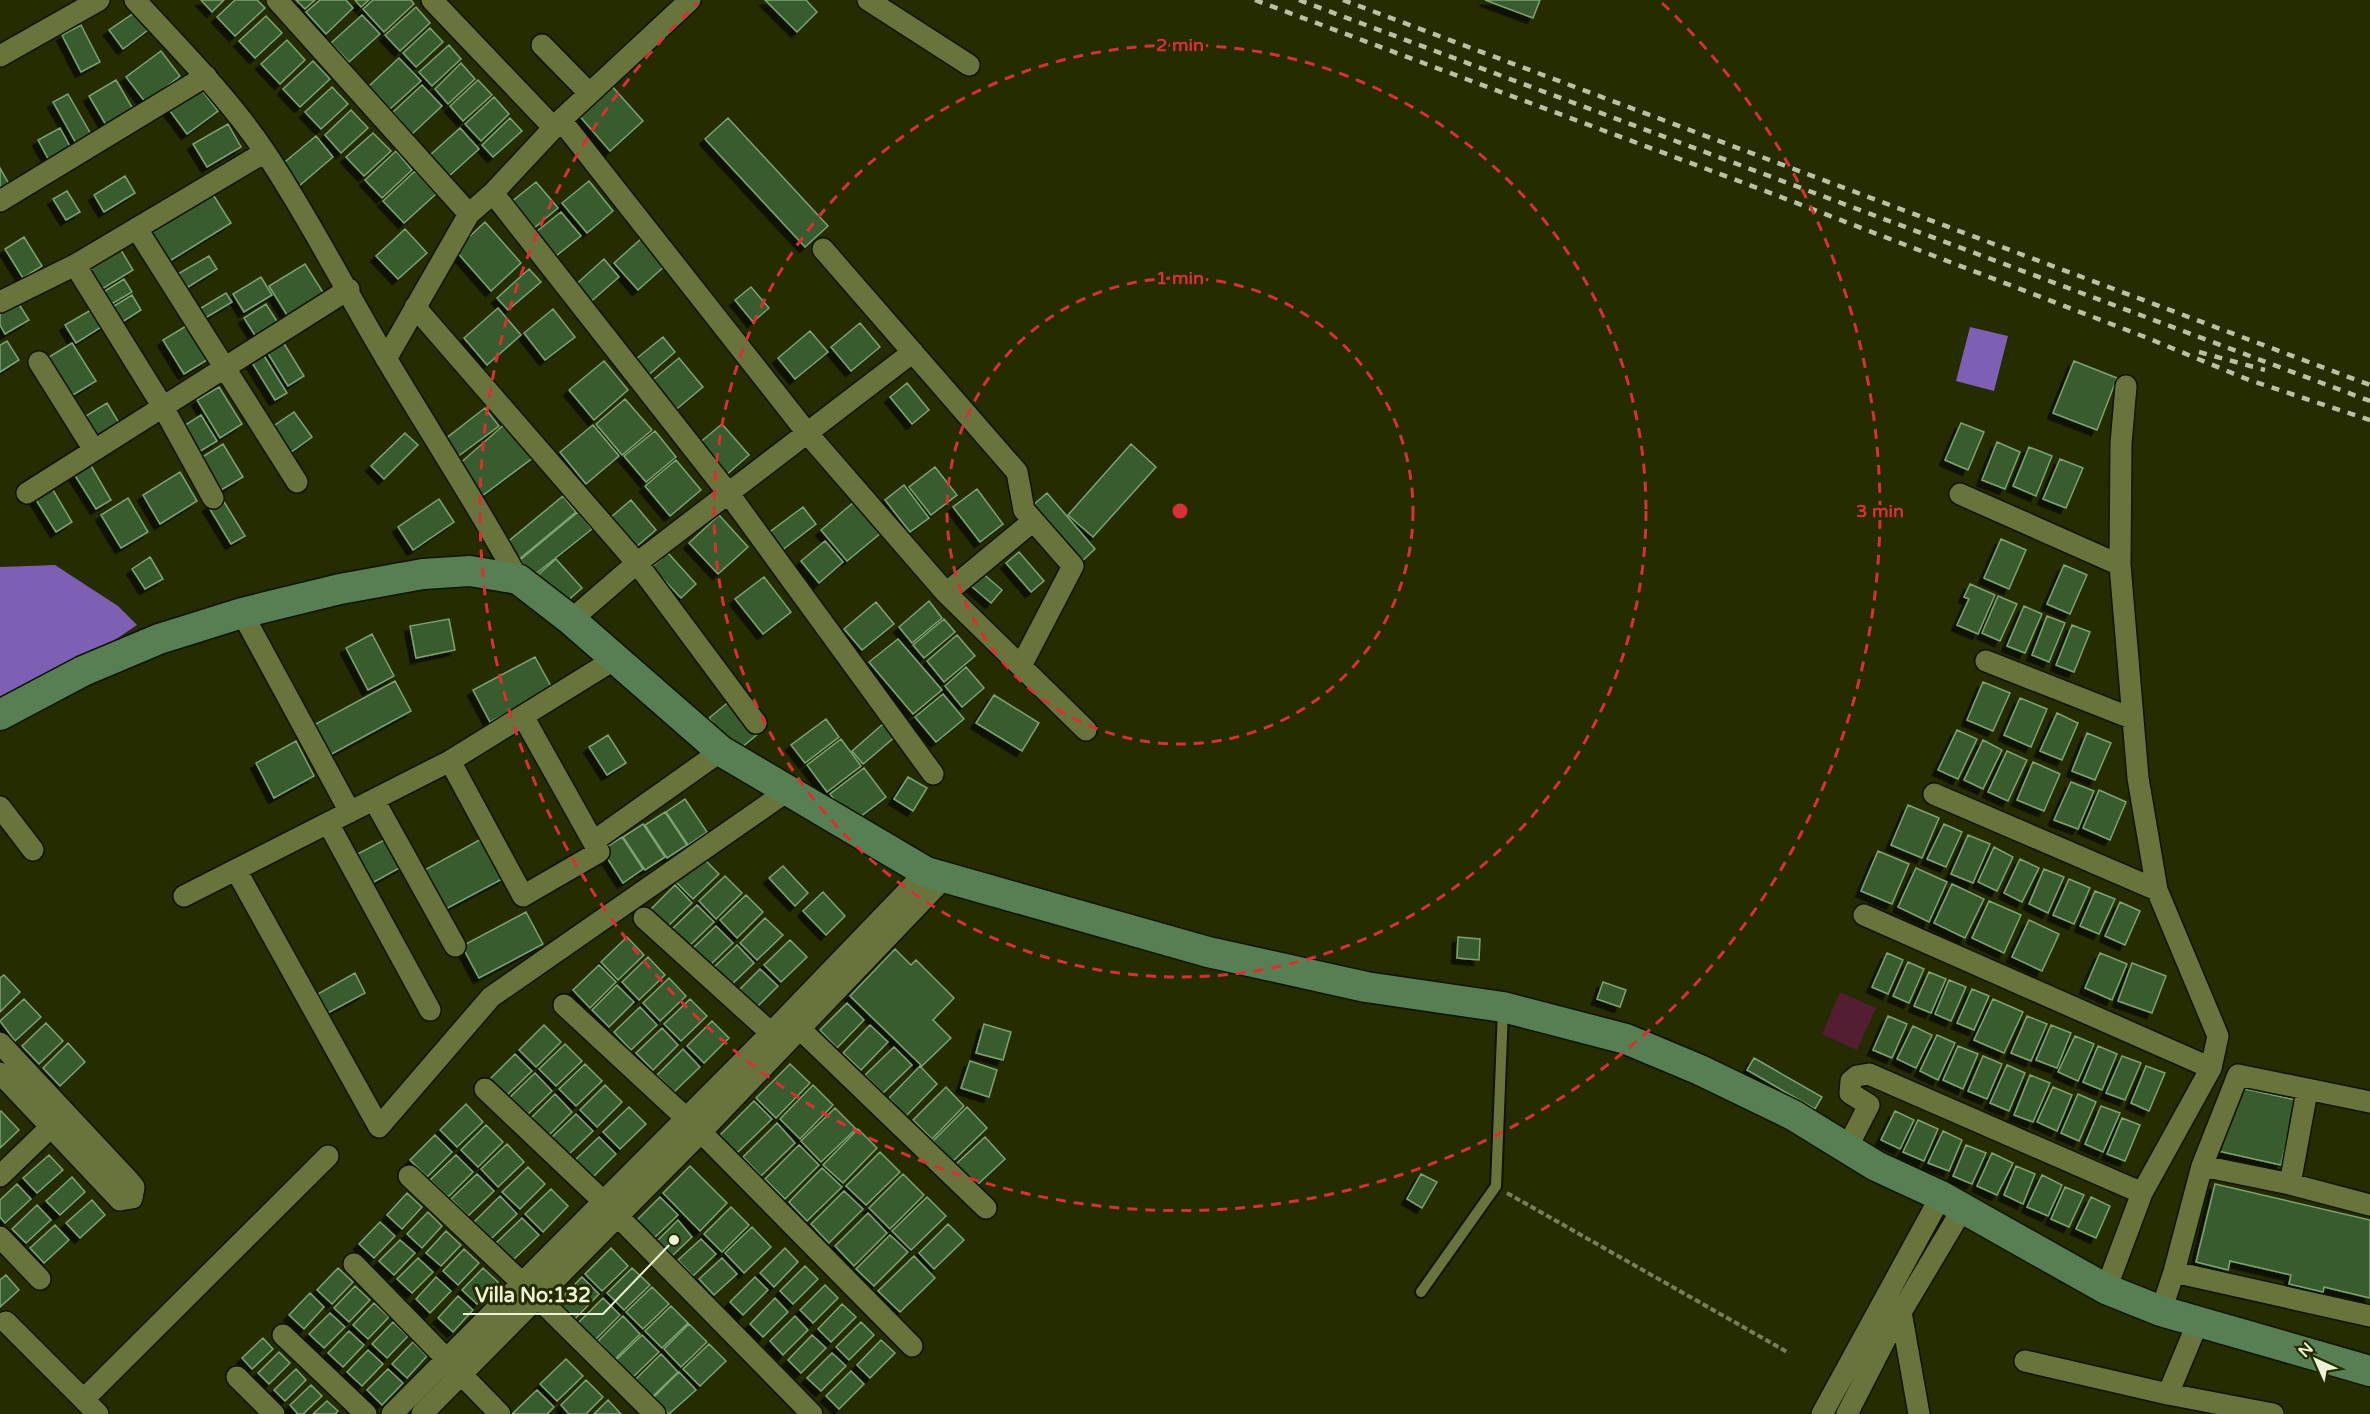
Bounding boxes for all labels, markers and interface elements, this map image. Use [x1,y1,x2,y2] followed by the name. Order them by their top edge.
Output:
[1156,34,1204,56] text: 2 min
[1156,267,1204,289] text: 1 min
[1856,500,1904,522] text: 3 min
[1170,501,1190,521] centre of rings
[463,1276,603,1314] callout: Villa No:132
[475,1284,591,1308] text: Villa No:132
[2286,1330,2346,1390] north arrow
[2294,1338,2318,1362] text: N

